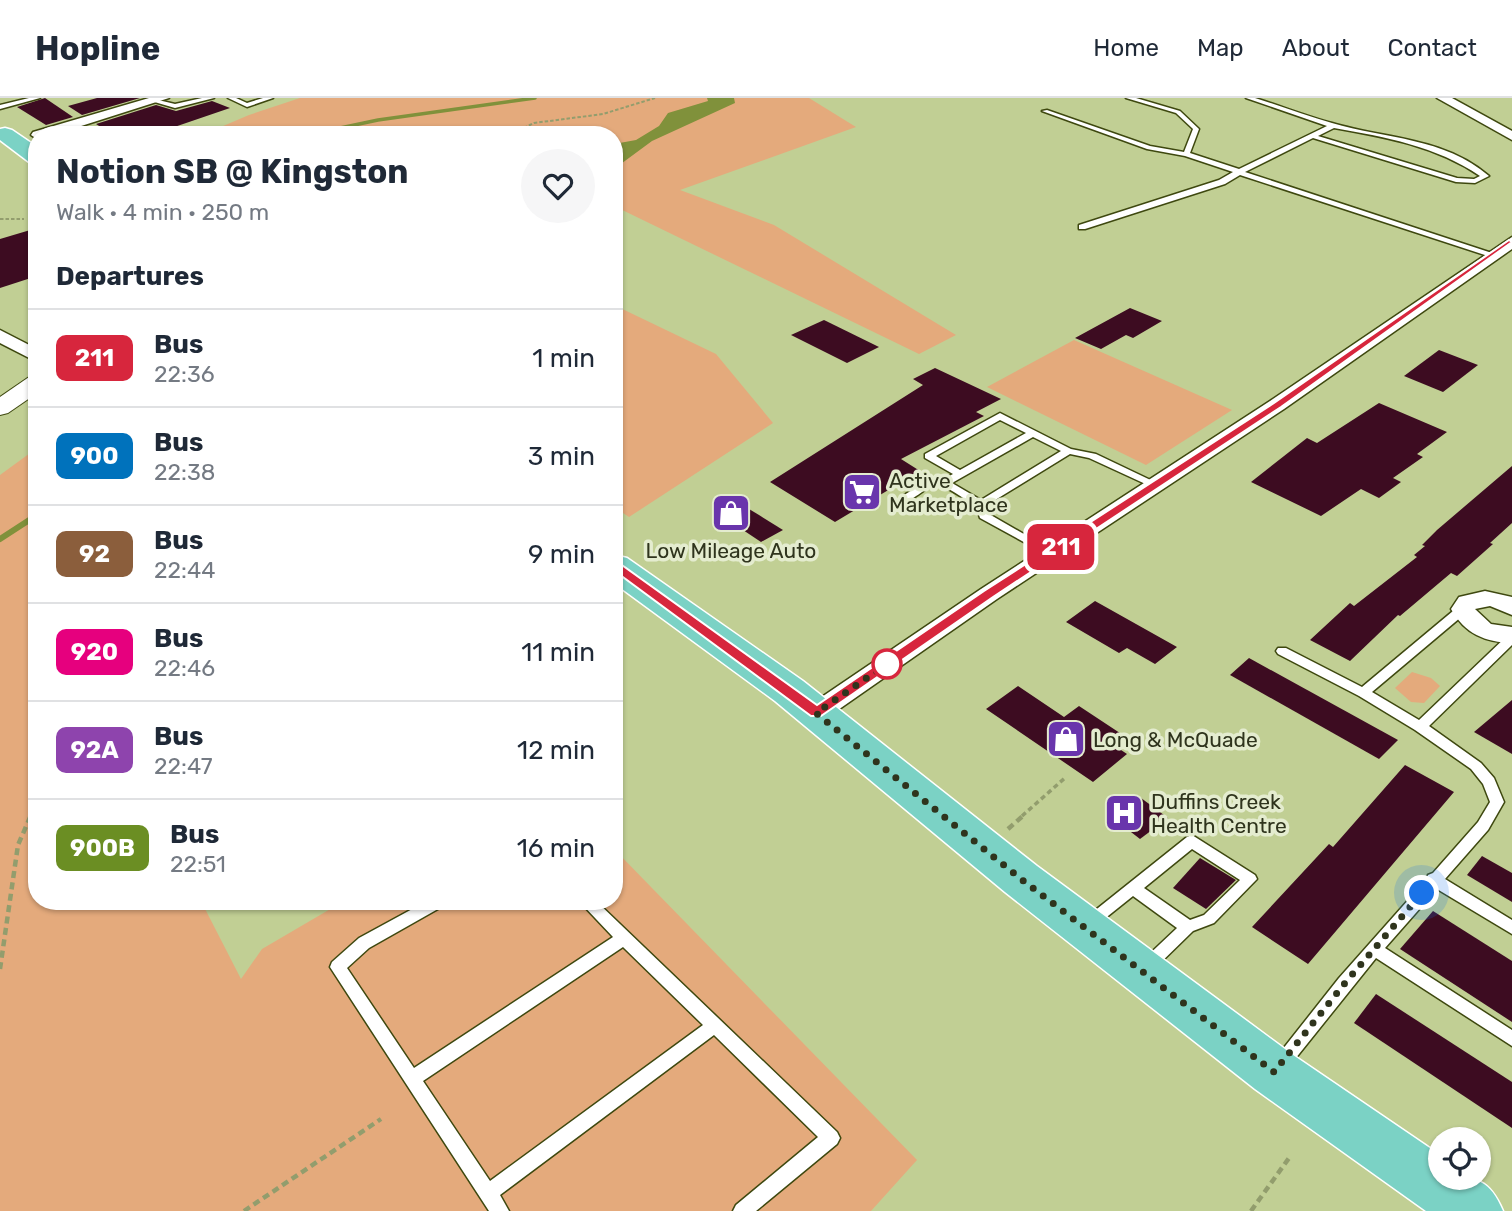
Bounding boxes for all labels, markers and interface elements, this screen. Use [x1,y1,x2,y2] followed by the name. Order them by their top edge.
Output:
[35,29,160,68] text: Hopline
[1093,34,1159,62] text: Home
[1197,34,1244,62] text: Map
[1282,34,1350,62] text: About
[1388,34,1477,62] text: Contact
[521,149,595,223] button: heart
[56,152,409,191] text: Notion SB @ Kingston
[56,198,269,226] text: Walk · 4 min · 250 m
[56,261,204,292] text: Departures
[154,329,203,360] text: Bus
[532,343,595,374] text: 1 min
[75,344,114,372] text: 211
[154,360,215,388] text: 22:36
[154,427,203,458] text: Bus
[528,441,595,472] text: 3 min
[70,442,119,470] text: 900
[154,458,215,486] text: 22:38
[889,468,1008,517] place label: Active Marketplace
[841,471,883,513] supermarket icon: Active Marketplace
[710,492,752,534] shop icon: Low Mileage Auto
[1021,524,1101,570] line badge: 211
[154,525,203,556] text: Bus
[1041,533,1081,561] text: 211
[646,538,816,563] place label: Low Mileage Auto
[528,539,595,570] text: 9 min
[79,540,110,568] text: 92
[154,556,215,584] text: 22:44
[154,623,203,654] text: Bus
[521,637,595,668] text: 11 min
[71,638,118,666] text: 920
[872,649,902,679] unlabelled marker
[154,654,215,682] text: 22:46
[1045,718,1087,760] shop icon: Long & McQuade
[154,721,203,752] text: Bus
[1093,727,1258,752] place label: Long & McQuade
[517,735,595,766] text: 12 min
[70,736,119,764] text: 92A
[154,752,213,780] text: 22:47
[1151,789,1287,838] place label: Duffins Creek Health Centre
[1103,792,1145,834] hospital icon: Duffins Creek Health Centre
[170,819,219,850] text: Bus
[517,833,595,864] text: 16 min
[70,834,135,862] text: 900B
[170,850,226,878] text: 22:51
[1404,875,1439,910] your location
[1428,1127,1491,1190] map controls
[1428,1127,1491,1190] button: locate

